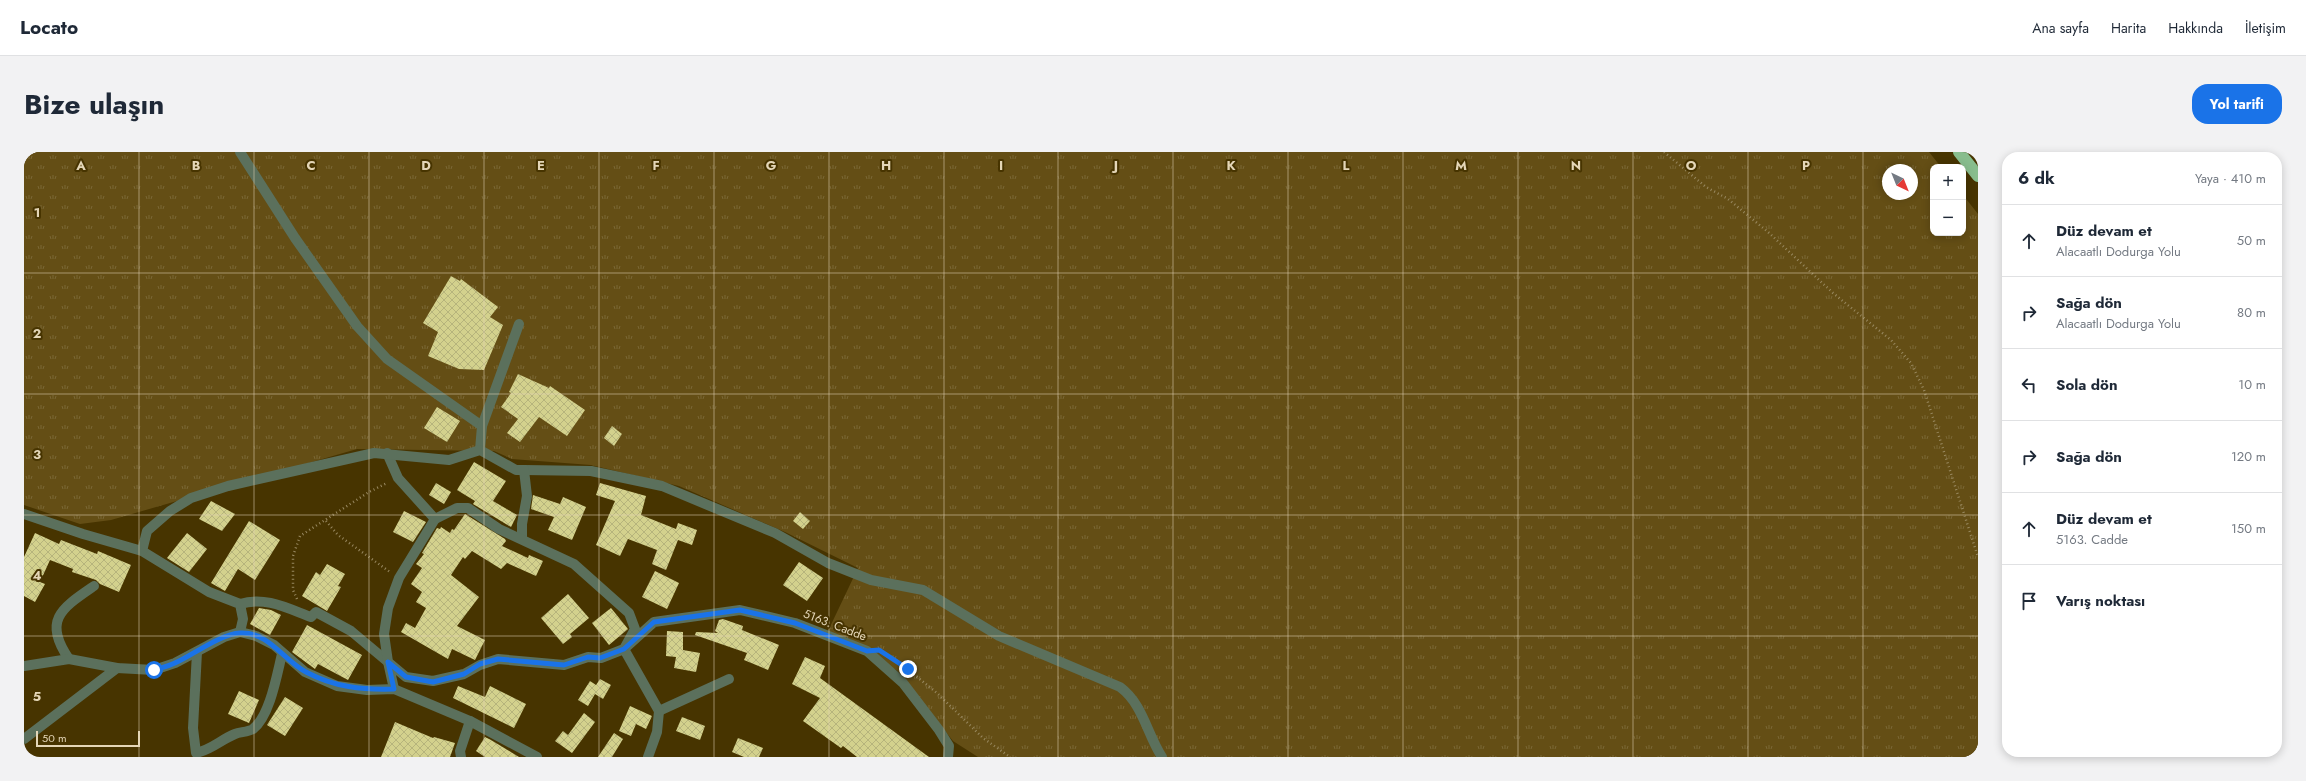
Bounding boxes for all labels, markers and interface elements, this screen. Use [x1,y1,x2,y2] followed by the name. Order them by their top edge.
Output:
[20,14,78,41] text: Locato
[2032,18,2089,38] text: Ana sayfa
[2111,18,2146,38] text: Harita
[2168,18,2223,38] text: Hakkında
[2245,18,2286,38] text: İletişim
[24,84,164,125] text: Bize ulaşın
[2192,84,2282,124] button: Yol tarifi
[75,156,86,175] text: A
[192,156,201,175] text: B
[306,156,316,175] text: C
[421,156,431,175] text: D
[537,156,545,175] text: E
[652,156,660,175] text: F
[766,156,777,175] text: G
[881,156,891,175] text: H
[999,156,1003,175] text: I
[1111,156,1118,175] text: J
[1226,156,1236,175] text: K
[1343,156,1350,175] text: L
[1455,156,1467,175] text: M
[1571,156,1581,175] text: N
[1686,156,1697,175] text: O
[1802,156,1810,175] text: P
[1882,164,1918,200] north arrow
[1930,164,1966,236] map controls
[1930,164,1966,200] button: +
[2018,166,2055,190] text: 6 dk
[2195,169,2266,188] text: Yaya · 410 m
[1930,200,1966,236] button: −
[34,203,40,222] text: 1
[2056,220,2152,242] text: Düz devam et
[2018,230,2040,252] icon: ahead
[2237,231,2266,250] text: 50 m
[2056,242,2181,261] text: Alacaatlı Dodurga Yolu
[2056,292,2122,314] text: Sağa dön
[2018,302,2040,324] icon: right
[2237,303,2266,322] text: 80 m
[2056,314,2181,333] text: Alacaatlı Dodurga Yolu
[33,324,41,343] text: 2
[2018,374,2040,396] icon: left
[2056,374,2118,396] text: Sola dön
[2238,375,2266,394] text: 10 m
[33,445,41,464] text: 3
[2018,446,2040,468] icon: right
[2056,446,2122,468] text: Sağa dön
[2231,447,2266,466] text: 120 m
[2056,508,2152,530] text: Düz devam et
[2018,518,2040,540] icon: ahead
[2231,519,2266,538] text: 150 m
[2056,530,2128,549] text: 5163. Cadde
[32,566,42,585] text: 4
[2018,590,2040,612] icon: arrive
[2056,590,2145,612] text: Varış noktası
[801,605,869,645] street label: 5163. Cadde
[899,660,917,678] route end
[145,661,163,679] route start
[33,687,41,706] text: 5
[36,729,140,748] scale bar
[42,730,67,746] text: 50 m

